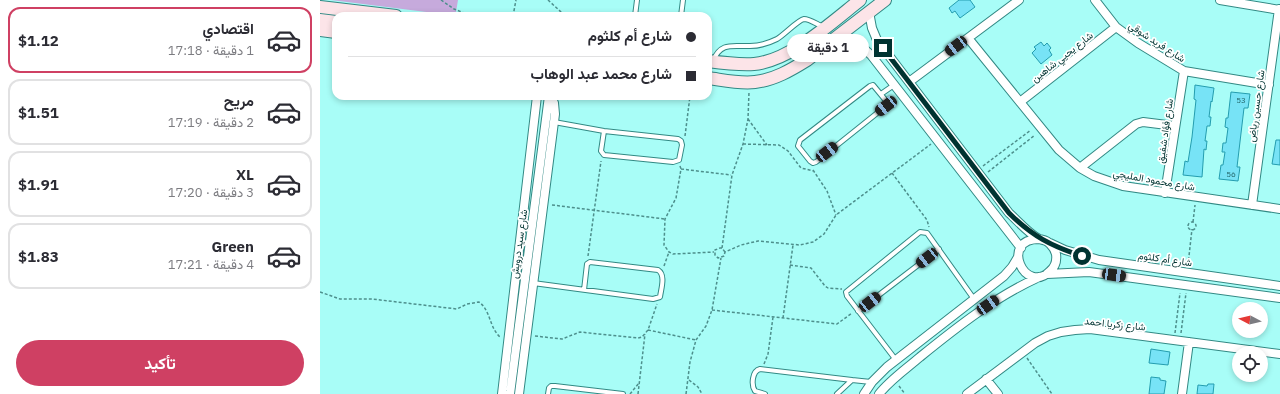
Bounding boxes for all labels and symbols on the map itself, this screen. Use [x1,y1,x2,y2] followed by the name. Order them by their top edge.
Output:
[1125,19,1188,67] street label: شارع فريد شوقي
[1028,29,1097,87] street label: شارع يحيي شاهين
[787,34,869,62] callout: 1 دقيقة
[943,34,969,58] car
[874,39,892,57] route end
[1244,69,1268,143] street label: شارع حسين رياض
[873,94,899,118] car
[1236,95,1246,105] house number: 53
[1154,98,1176,164] street label: شارع فؤاد شفيق
[814,140,840,164] car
[1112,166,1196,196] street label: شارع محمود المليجي
[1226,169,1236,179] house number: 56
[508,208,530,279] street label: شارع سيد درويش
[914,246,940,270] car
[1073,247,1091,265] route start
[1137,249,1193,269] street label: شارع أم كلثوم
[1101,267,1127,283] car
[857,290,883,314] car
[975,293,1001,317] car
[1232,302,1268,338] north arrow
[1084,314,1146,334] street label: شارع زكريا احمد

